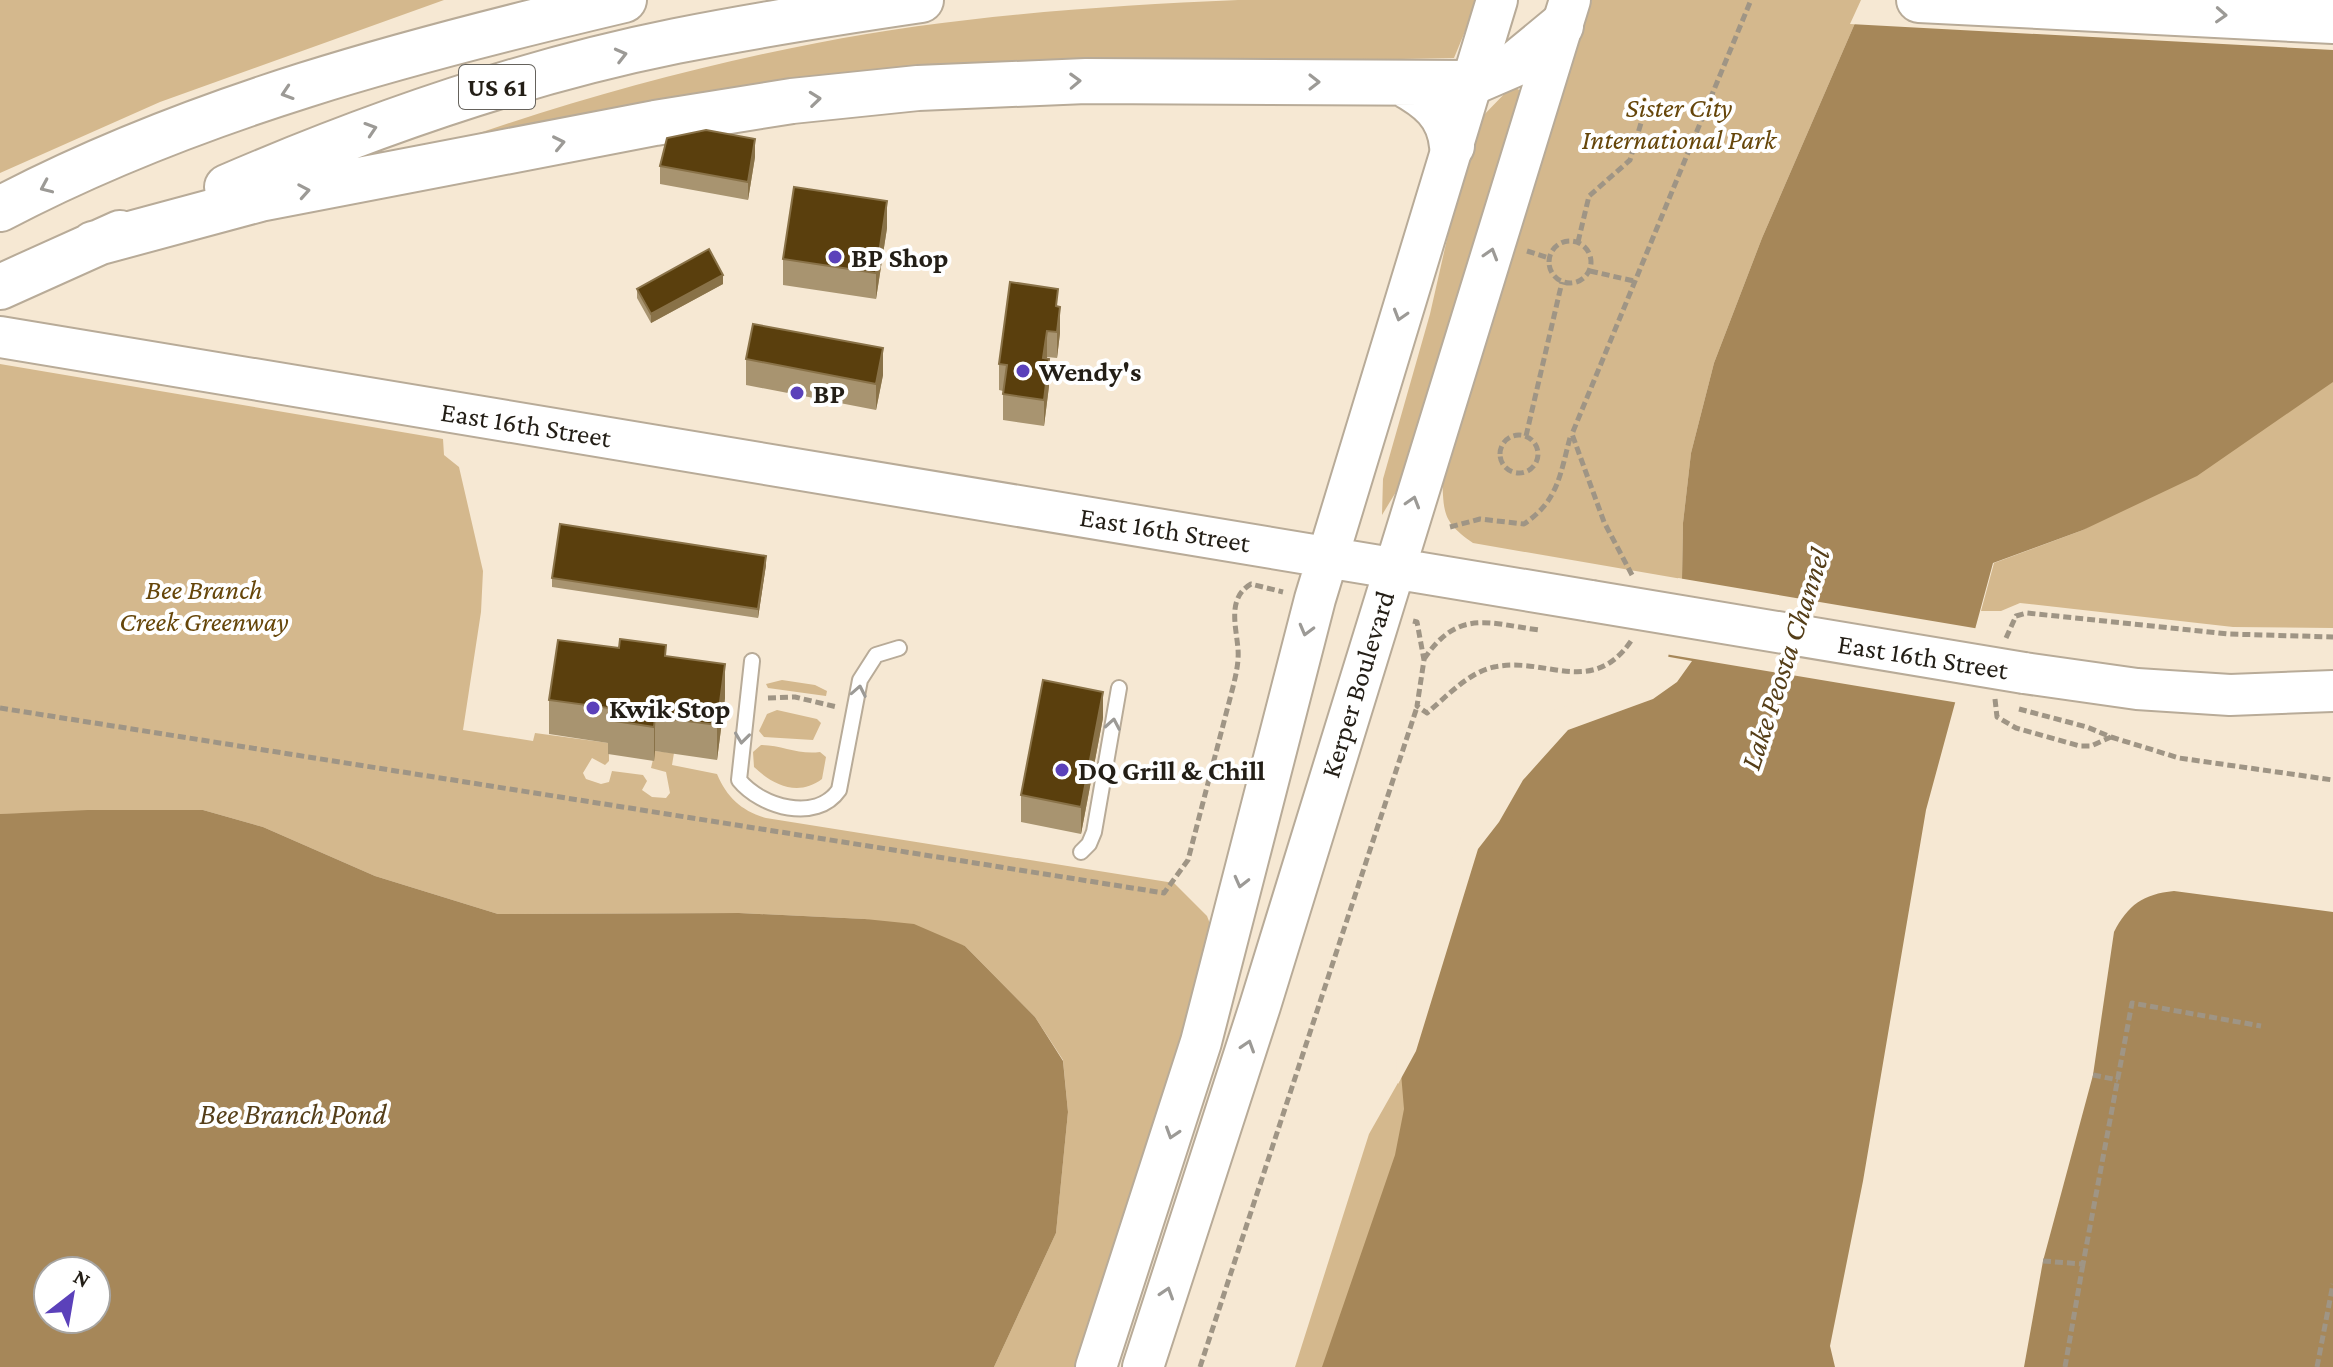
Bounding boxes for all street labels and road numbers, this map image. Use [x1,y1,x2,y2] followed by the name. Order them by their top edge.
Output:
[459,65,535,109] road number: US 61
[438,396,614,453] street label: East 16th Street
[1077,501,1253,558] street label: East 16th Street
[1314,587,1401,781] street label: Kerper Boulevard
[1835,628,2011,685] street label: East 16th Street

